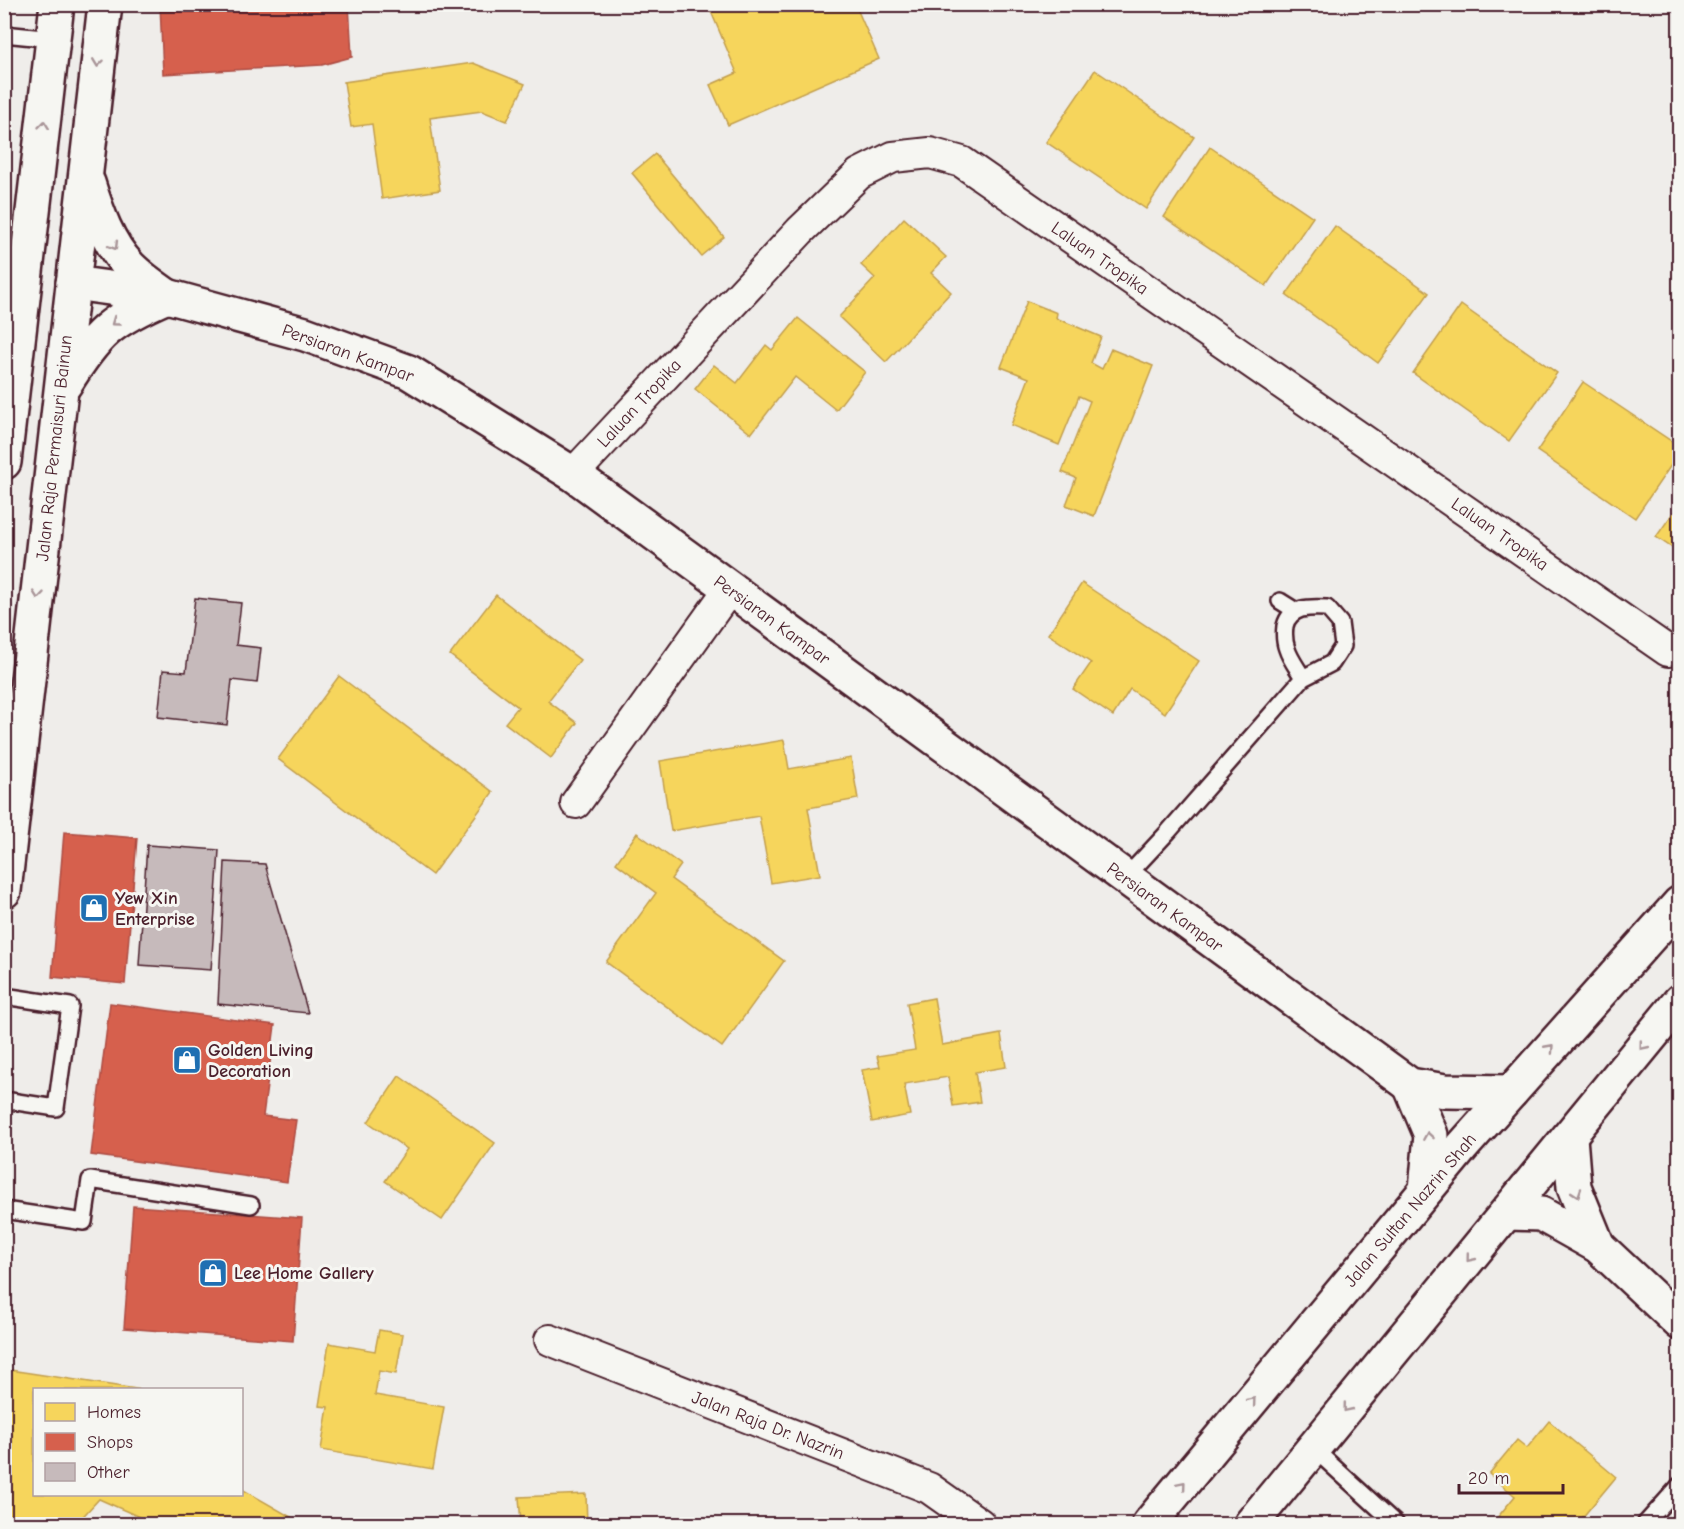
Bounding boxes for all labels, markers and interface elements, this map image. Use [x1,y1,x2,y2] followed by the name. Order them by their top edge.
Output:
[92,58,105,67] one-way arrow
[37,121,49,130] one-way arrow
[1047,217,1152,300] street label: Laluan Tropika
[107,240,119,250] one-way arrow
[111,315,122,326] one-way arrow
[279,320,417,387] street label: Persiaran Kampar
[32,334,77,562] street label: Jalan Raja Permaisuri Bainun
[593,355,686,452] street label: Laluan Tropika
[1447,493,1552,576] street label: Laluan Tropika
[709,571,835,670] street label: Persiaran Kampar
[32,590,45,600] one-way arrow
[1102,858,1228,957] street label: Persiaran Kampar
[115,888,195,930] place label: Yew Xin Enterprise
[78,892,110,924] shop icon: Yew Xin Enterprise
[208,1040,314,1082] place label: Golden Living Decoration
[1639,1040,1650,1051] one-way arrow
[171,1044,203,1076] shop icon: Golden Living Decoration
[1543,1045,1554,1055] one-way arrow
[1340,1129,1481,1292] street label: Jalan Sultan Nazrin Shah
[1423,1131,1435,1141] one-way arrow
[1569,1187,1582,1198] one-way arrow
[1467,1251,1478,1262] one-way arrow
[197,1257,229,1289] shop icon: Lee Home Gallery
[234,1263,374,1284] place label: Lee Home Gallery
[689,1387,847,1464] street label: Jalan Raja Dr. Nazrin
[33,1388,243,1496] legend
[1245,1397,1256,1408] one-way arrow
[87,1402,141,1423] text: Homes
[1343,1402,1354,1413] one-way arrow
[87,1432,133,1453] text: Shops
[1459,1457,1562,1495] scale bar
[87,1462,130,1483] text: Other
[1468,1468,1509,1489] text: 20 m
[1175,1481,1186,1492] one-way arrow

